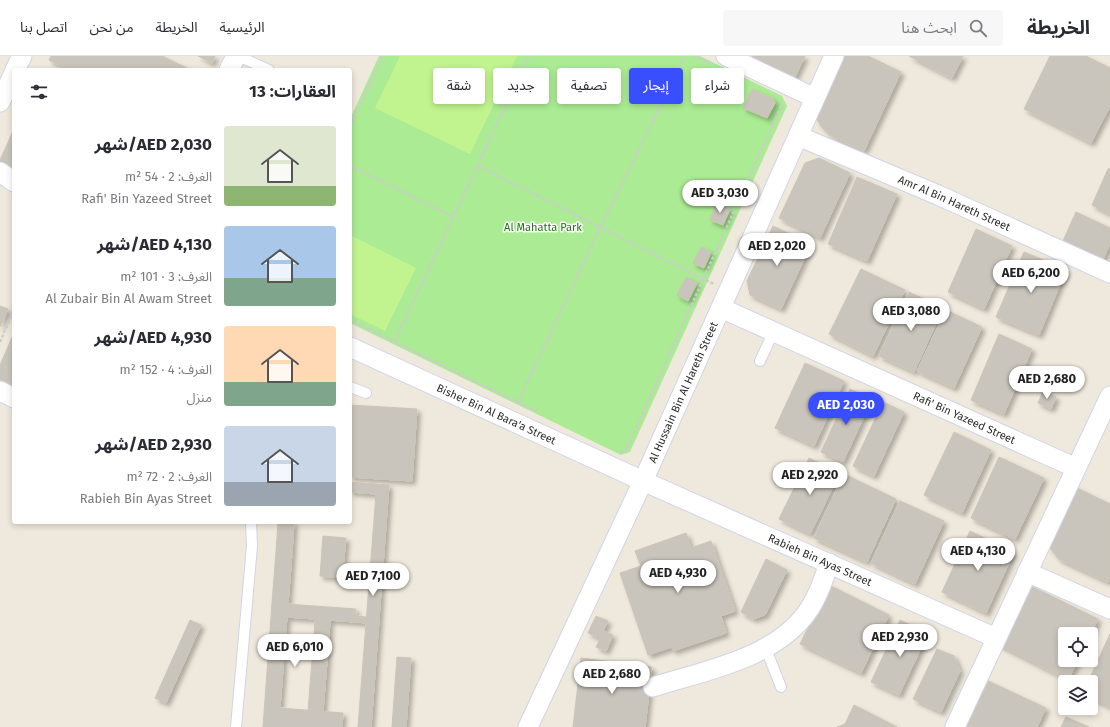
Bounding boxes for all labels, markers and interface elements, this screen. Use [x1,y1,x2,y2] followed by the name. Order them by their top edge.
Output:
[723,10,1003,46] search box
[1027,16,1090,39] text: الخريطة
[967,17,989,39] icon: search
[20,19,67,36] text: اتصل بنا
[89,19,134,36] text: من نحن
[156,19,198,36] text: الخريطة
[220,19,265,36] text: الرئيسية
[901,19,957,37] text: ابحث هنا
[433,68,485,104] chip: شقة
[493,68,549,104] chip: جديد
[557,68,621,104] chip: تصفية
[629,68,683,104] chip: إيجار
[691,68,744,104] chip: شراء
[28,81,50,103] icon: filters
[249,81,336,102] text: العقارات: 13
[94,134,212,155] text: AED 2,030/شهر
[256,142,304,190] icon: home
[125,169,212,184] text: الغرف: 2 · 54 m²
[896,172,1012,233] street label: Amr Al Bin Hareth Street
[674,180,766,214] pin: AED 3,030
[691,185,749,200] text: AED 3,030
[81,191,212,206] text: Rafi' Bin Yazeed Street
[504,221,582,234] park label: Al Mahatta Park
[731,233,823,267] pin: AED 2,020
[97,234,212,255] text: AED 4,130/شهر
[748,238,806,253] text: AED 2,020
[256,242,304,290] icon: home
[985,260,1077,294] pin: AED 6,200
[1002,265,1060,280] text: AED 6,200
[120,269,212,284] text: الغرف: 3 · 101 m²
[46,291,212,306] text: Al Zubair Bin Al Awam Street
[865,298,957,332] pin: AED 3,080
[882,303,940,318] text: AED 3,080
[646,320,720,465] street label: Al Hussain Bin Al Hareth Street
[94,327,212,348] text: AED 4,930/شهر
[256,342,304,390] icon: home
[120,362,212,377] text: الغرف: 4 · 152 m²
[1001,366,1093,400] pin: AED 2,680
[1018,371,1076,386] text: AED 2,680
[435,381,558,447] street label: Bisher Bin Al Bara'a Street
[911,389,1018,446] street label: Rafi' Bin Yazeed Street
[187,390,212,405] text: منزل
[800,392,892,426] pin: AED 2,030
[817,397,875,412] text: AED 2,030
[95,434,212,455] text: AED 2,930/شهر
[256,442,304,490] icon: home
[764,462,856,496] pin: AED 2,920
[782,467,838,482] text: AED 2,920
[126,469,212,484] text: الغرف: 2 · 72 m²
[80,491,212,506] text: Rabieh Bin Ayas Street
[766,531,874,588] street label: Rabieh Bin Ayas Street
[932,538,1024,572] pin: AED 4,130
[950,543,1006,558] text: AED 4,130
[632,560,724,594] pin: AED 4,930
[327,563,419,597] pin: AED 7,100
[649,565,707,580] text: AED 4,930
[345,568,401,583] text: AED 7,100
[854,624,946,658] pin: AED 2,930
[1058,627,1098,715] map controls
[1058,627,1098,667] button: locate
[872,629,929,644] text: AED 2,930
[249,634,341,668] pin: AED 6,010
[266,639,324,654] text: AED 6,010
[566,661,658,695] pin: AED 2,680
[583,666,641,681] text: AED 2,680
[1058,675,1098,715] button: layers

